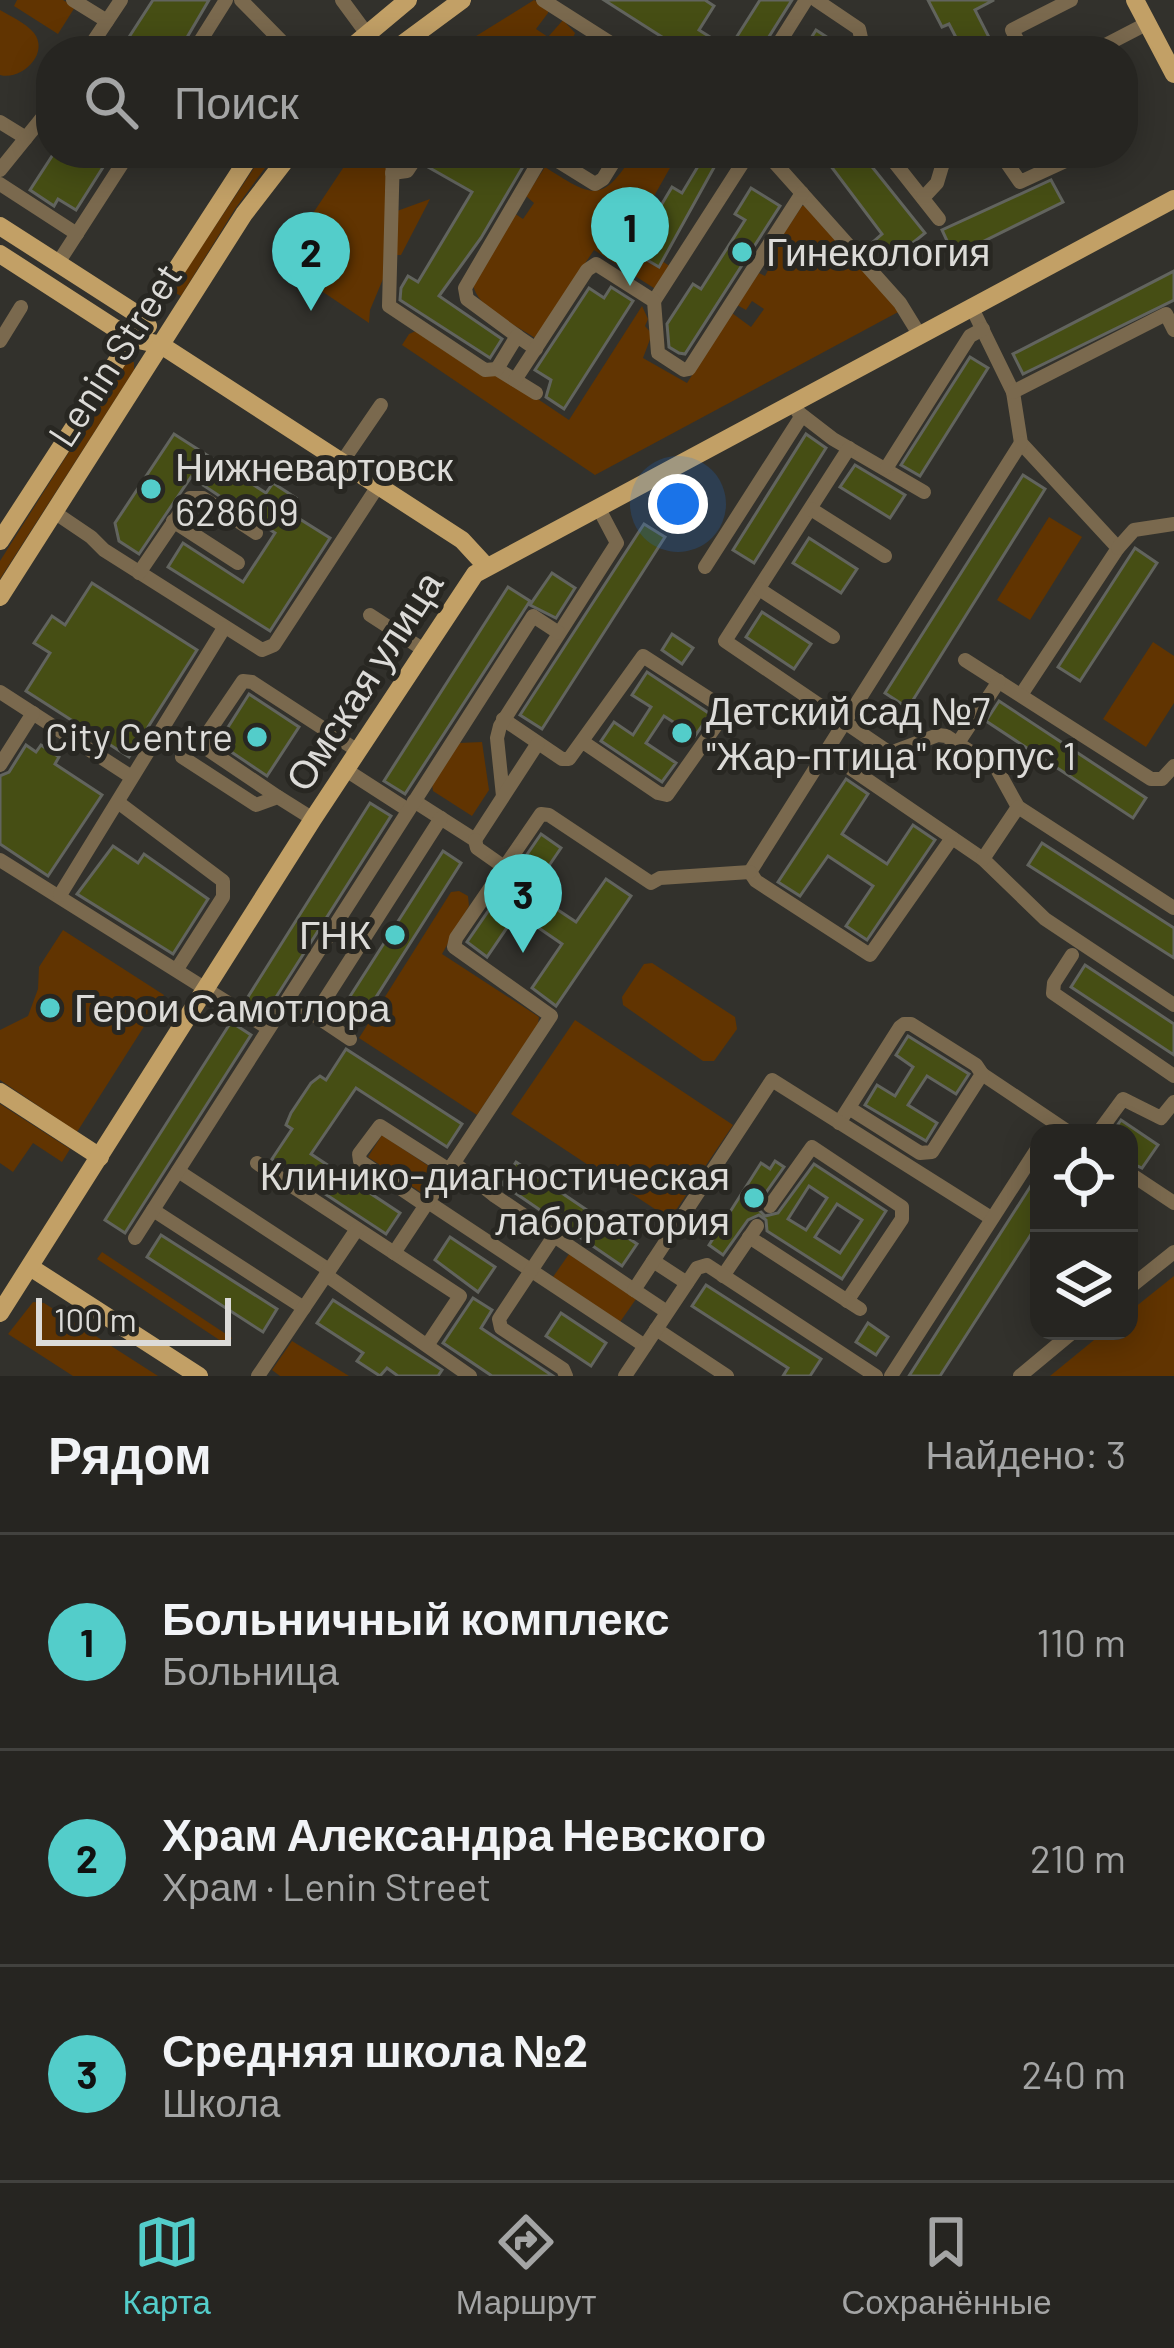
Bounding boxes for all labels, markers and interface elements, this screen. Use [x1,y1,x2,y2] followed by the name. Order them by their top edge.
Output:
[36,36,1138,168] search box
[78,69,144,135] icon: search
[174,74,299,128] text: Поиск
[591,187,669,286] pin: 1
[272,212,350,311] pin: 2
[766,227,990,274] place label: Гинекология
[729,239,755,265] marker: Гинекология
[37,254,190,455] street label: Lenin Street
[175,442,454,534] place label: Нижневартовск 628609
[648,474,708,534] your location
[138,476,164,502] marker: Нижневартовск 628609
[274,561,451,799] street label: Омская улица
[706,686,1076,778] place label: Детский сад №7 "Жар-птица" корпус 1
[45,712,233,759] place label: City Centre
[669,720,695,746] marker: Детский сад №7 "Жар-птица" корпус 1
[244,724,270,750] marker: City Centre
[484,854,562,953] pin: 3
[299,910,371,957] place label: ГНК
[382,922,408,948] marker: ГНК
[74,983,391,1030] place label: Герои Самотлора
[37,995,63,1021] marker: Герои Самотлора
[1030,1124,1138,1340] map controls
[1030,1124,1138,1232] button: locate
[260,1151,730,1243] place label: Клинико-диагностическая лаборатория
[741,1185,767,1211] marker: Клинико-диагностическая лаборатория
[1030,1232,1138,1340] button: layers
[36,1292,231,1345] scale bar
[54,1299,137,1339] text: 100 m
[48,1423,212,1484] text: Рядом
[926,1430,1126,1477] text: Найдено: 3
[162,1590,669,1644] text: Больничный комплекс
[80,1618,94,1665] text: 1
[1036,1618,1126,1665] text: 110 m
[162,1646,339,1693] text: Больница
[162,1806,766,1860] text: Храм Александра Невского
[76,1834,98,1881] text: 2
[1030,1834,1126,1881] text: 210 m
[162,1862,491,1909] text: Храм · Lenin Street
[162,2022,588,2076] text: Средняя школа №2
[76,2050,98,2097] text: 3
[1022,2050,1126,2097] text: 240 m
[162,2078,281,2125] text: Школа
[122,2209,211,2322] tab: Карта
[456,2209,596,2322] tab: Маршрут
[841,2209,1052,2322] tab: Сохранённые

